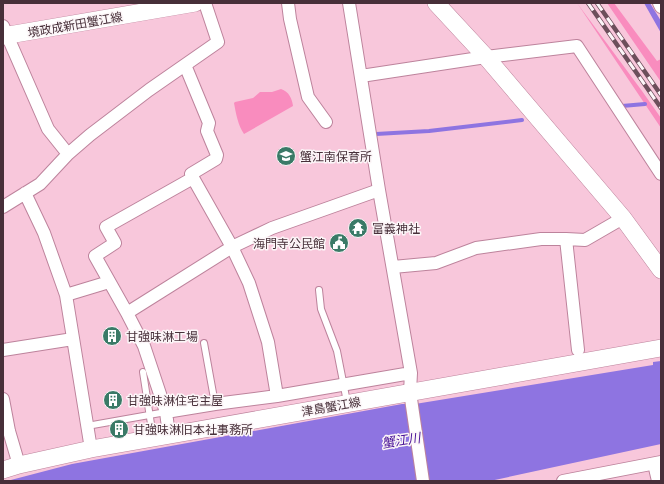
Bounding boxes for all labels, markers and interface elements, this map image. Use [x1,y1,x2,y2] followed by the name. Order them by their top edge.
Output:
[27,9,123,39] street label: 境政成新田蟹江線
[275,145,297,167] school or university icon: 蟹江南保育所
[300,149,372,163] place label: 蟹江南保育所
[347,217,369,239] temple icon: 富義神社
[372,221,420,235] place label: 富義神社
[328,232,350,254] public building icon: 海門寺公民館
[253,236,325,250] place label: 海門寺公民館
[101,325,123,347] building icon: 甘強味淋工場
[126,329,198,343] place label: 甘強味淋工場
[102,389,124,411] building icon: 甘強味淋住宅主屋
[127,393,223,407] place label: 甘強味淋住宅主屋
[300,394,362,418] street label: 津島蟹江線
[108,418,130,440] building icon: 甘強味淋旧本社事務所
[133,422,253,436] place label: 甘強味淋旧本社事務所
[380,429,423,451] water label: 蟹江川

